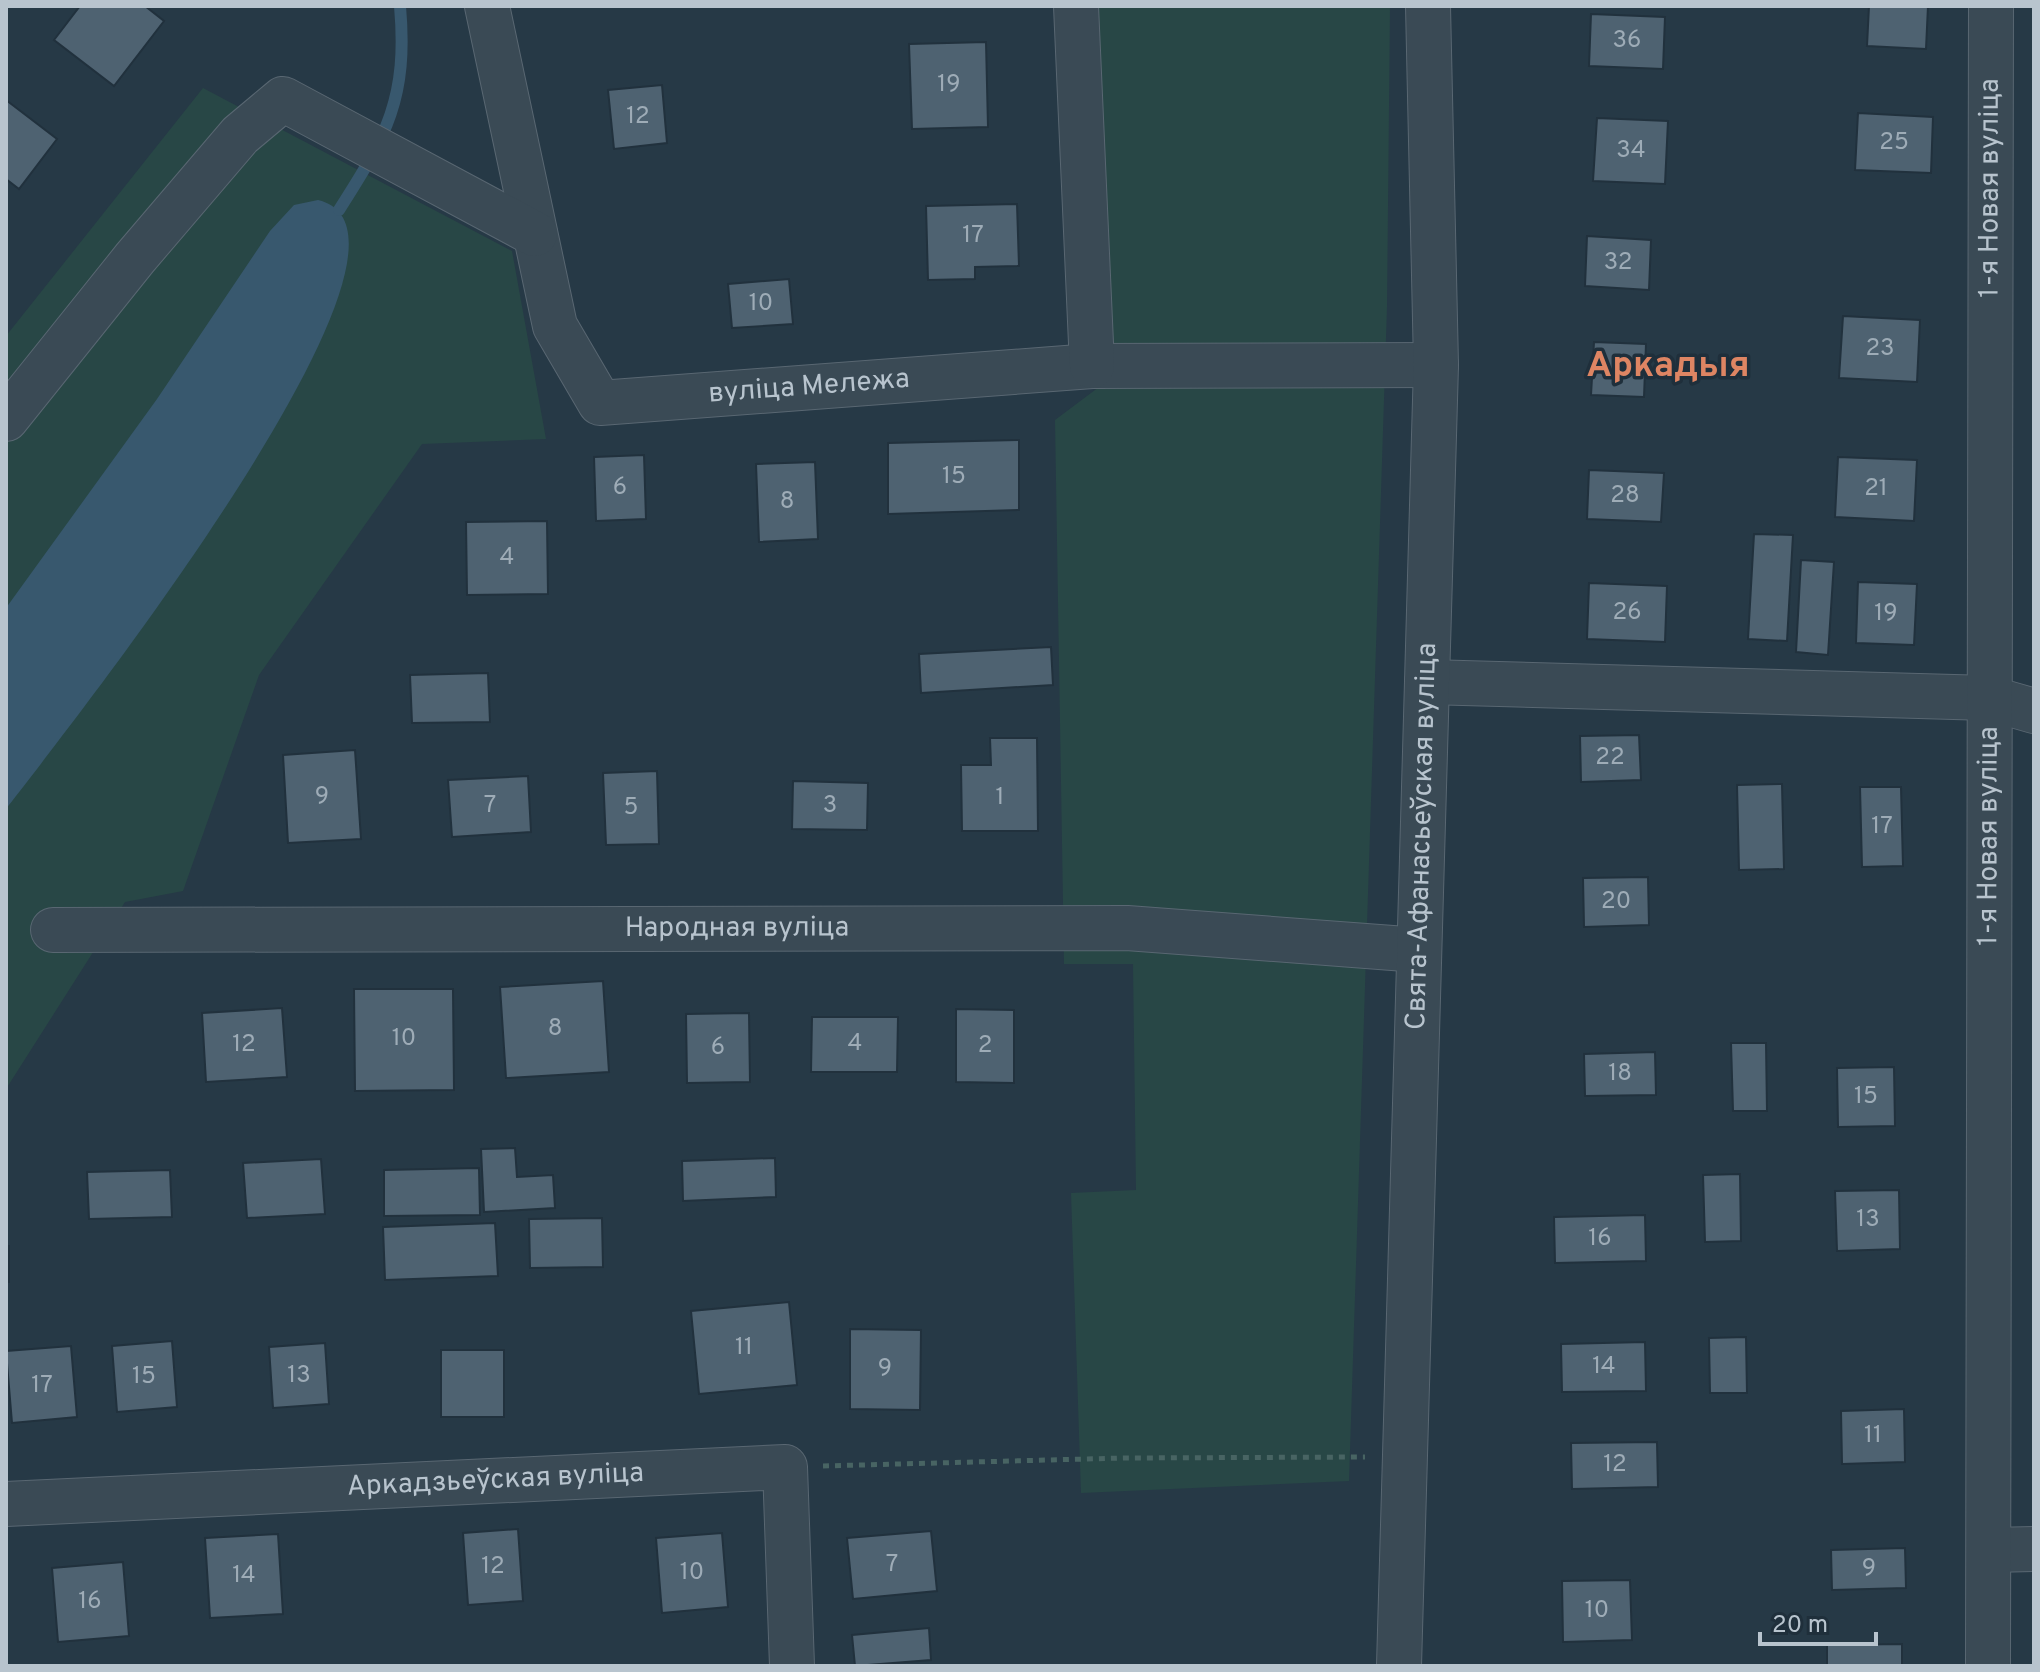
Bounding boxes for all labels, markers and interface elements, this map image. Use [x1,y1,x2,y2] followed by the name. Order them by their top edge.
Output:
[1613,26,1641,56] house number: 36
[937,70,961,100] house number: 19
[1972,78,2009,298] street label: 1-я Новая вуліца
[626,102,650,132] house number: 12
[1879,128,1909,158] house number: 25
[1616,136,1646,166] house number: 34
[962,221,984,251] house number: 17
[1604,248,1632,278] house number: 32
[749,289,773,319] house number: 10
[1865,334,1895,364] house number: 23
[1586,344,1750,390] district label: Аркадыя
[707,362,911,413] street label: вуліца Мележа
[942,462,966,492] house number: 15
[613,473,627,503] house number: 6
[1864,474,1888,504] house number: 21
[1610,481,1640,511] house number: 28
[780,487,794,517] house number: 8
[500,543,514,573] house number: 4
[1612,598,1642,628] house number: 26
[1874,599,1898,629] house number: 19
[1399,642,1446,1031] street label: Свята-Афанасьеўская вуліца
[1971,726,2008,946] street label: 1-я Новая вуліца
[1595,743,1625,773] house number: 22
[315,782,329,812] house number: 9
[996,783,1004,813] house number: 1
[484,791,496,821] house number: 7
[823,791,837,821] house number: 3
[624,793,638,823] house number: 5
[1871,812,1893,842] house number: 17
[1601,887,1631,917] house number: 20
[625,911,849,947] street label: Народная вуліца
[548,1014,562,1044] house number: 8
[392,1024,416,1054] house number: 10
[848,1029,862,1059] house number: 4
[232,1030,256,1060] house number: 12
[978,1031,992,1061] house number: 2
[711,1033,725,1063] house number: 6
[1608,1059,1632,1089] house number: 18
[1854,1082,1878,1112] house number: 15
[1856,1205,1880,1235] house number: 13
[1588,1224,1612,1254] house number: 16
[735,1333,753,1363] house number: 11
[1592,1352,1616,1382] house number: 14
[878,1354,892,1384] house number: 9
[287,1361,311,1391] house number: 13
[132,1362,156,1392] house number: 15
[31,1371,53,1401] house number: 17
[1864,1421,1882,1451] house number: 11
[1603,1450,1627,1480] house number: 12
[346,1456,645,1506] street label: Аркадзьеўская вуліца
[886,1550,898,1580] house number: 7
[481,1552,505,1582] house number: 12
[1862,1554,1876,1584] house number: 9
[680,1558,704,1588] house number: 10
[232,1561,256,1591] house number: 14
[78,1587,102,1617] house number: 16
[1585,1596,1609,1626] house number: 10
[1760,1596,1876,1646] scale bar
[1772,1611,1828,1641] text: 20 m

